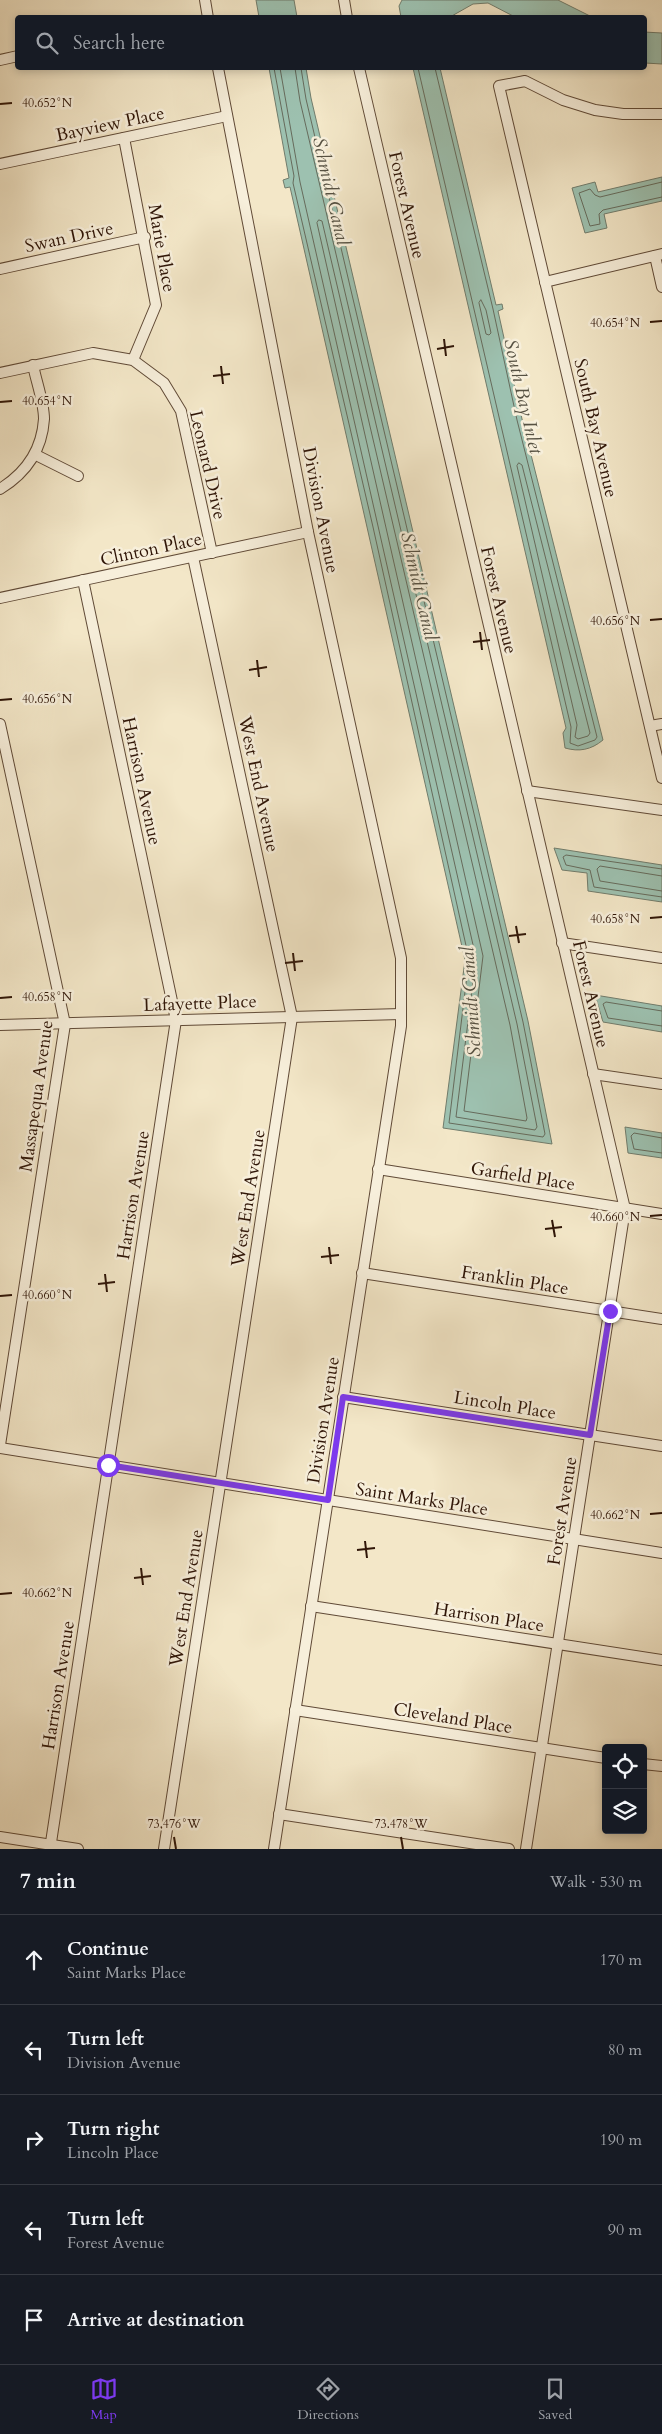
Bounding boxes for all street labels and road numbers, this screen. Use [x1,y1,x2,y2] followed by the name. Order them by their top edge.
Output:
[53,101,167,148] street label: Bayview Place
[382,149,431,261] street label: Forest Avenue
[141,202,182,294] street label: Marie Place
[23,216,116,259] street label: Swan Drive
[567,356,624,500] street label: South Bay Avenue
[183,408,232,522] street label: Leonard Drive
[296,445,345,575] street label: Division Avenue
[98,527,204,572] street label: Clinton Place
[474,544,523,656] street label: Forest Avenue
[232,713,285,855] street label: West End Avenue
[116,715,167,847] street label: Harrison Avenue
[566,938,615,1050] street label: Forest Avenue
[143,989,257,1018] street label: Lafayette Place
[13,1019,60,1173] street label: Massapequa Avenue
[225,1128,272,1270] street label: West End Avenue
[111,1129,156,1261] street label: Harrison Avenue
[469,1156,577,1197] street label: Garfield Place
[459,1260,570,1301] street label: Franklin Place
[301,1355,346,1485] street label: Division Avenue
[452,1385,558,1426] street label: Lincoln Place
[542,1455,583,1567] street label: Forest Avenue
[354,1477,490,1522] street label: Saint Marks Place
[163,1528,210,1670] street label: West End Avenue
[432,1596,546,1639] street label: Harrison Place
[36,1619,81,1751] street label: Harrison Avenue
[392,1697,514,1740] street label: Cleveland Place

